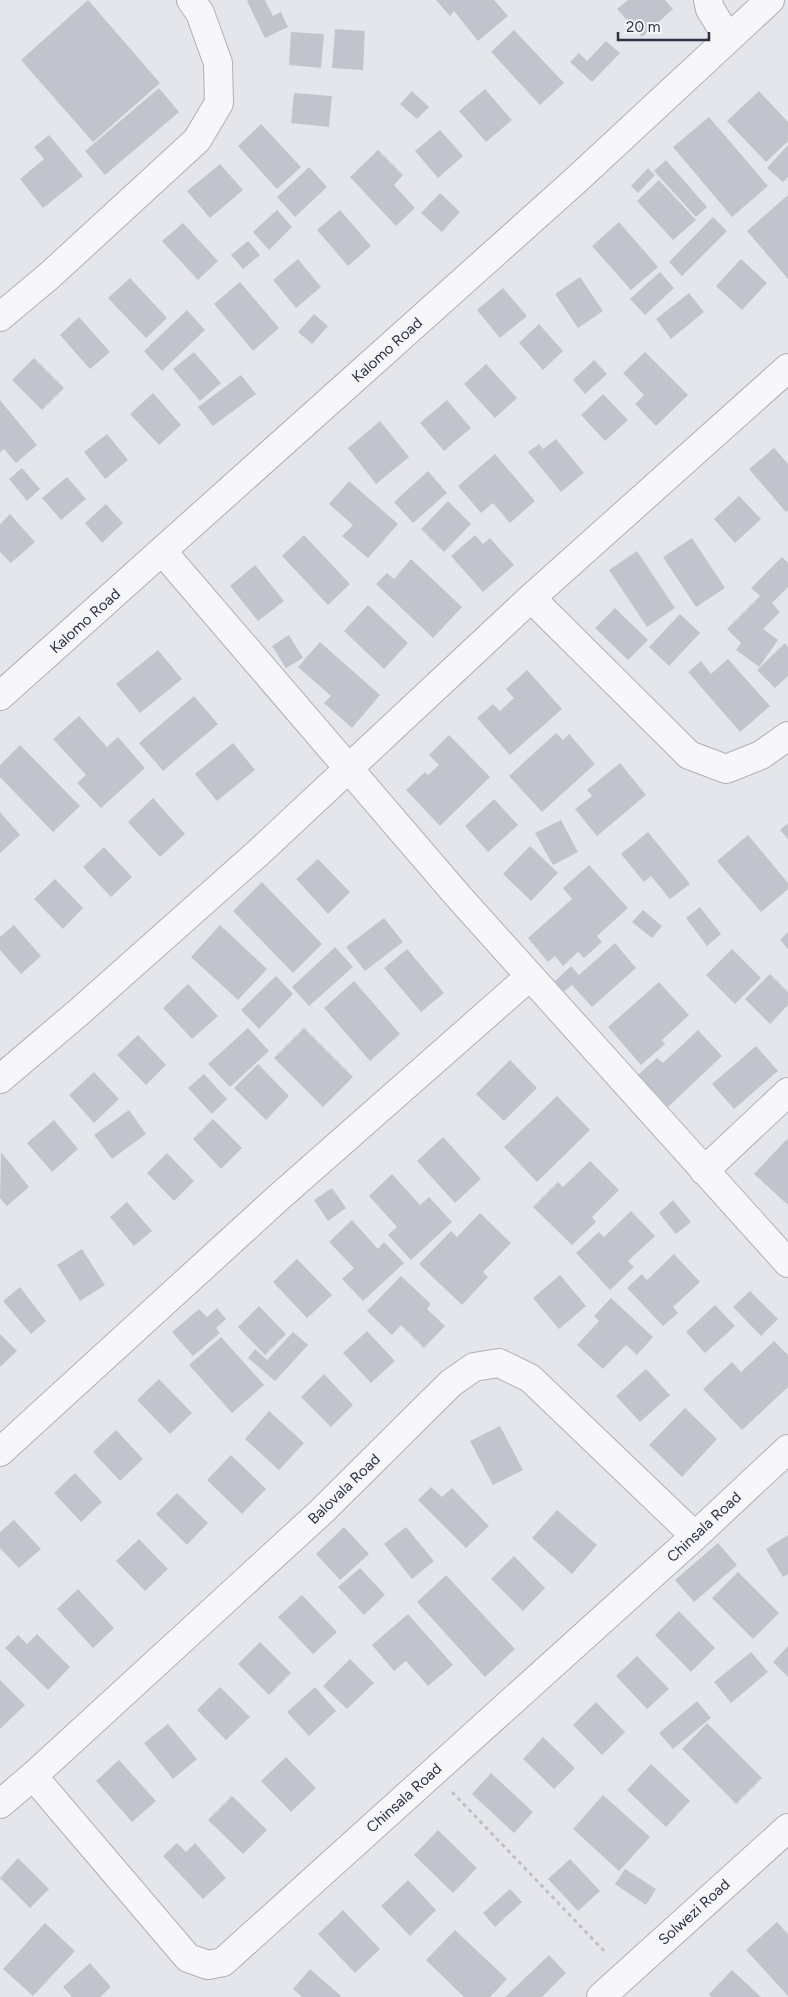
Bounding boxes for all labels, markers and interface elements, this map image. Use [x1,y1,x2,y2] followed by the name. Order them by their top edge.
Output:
[618,10,709,42] scale bar
[626,18,660,36] text: 20 m
[348,314,426,386] street label: Kalomo Road
[46,585,124,657] street label: Kalomo Road
[304,1450,384,1528] street label: Balovala Road
[663,1488,745,1566] street label: Chinsala Road
[363,1760,445,1836] street label: Chinsala Road
[655,1875,733,1949] street label: Solwezi Road

